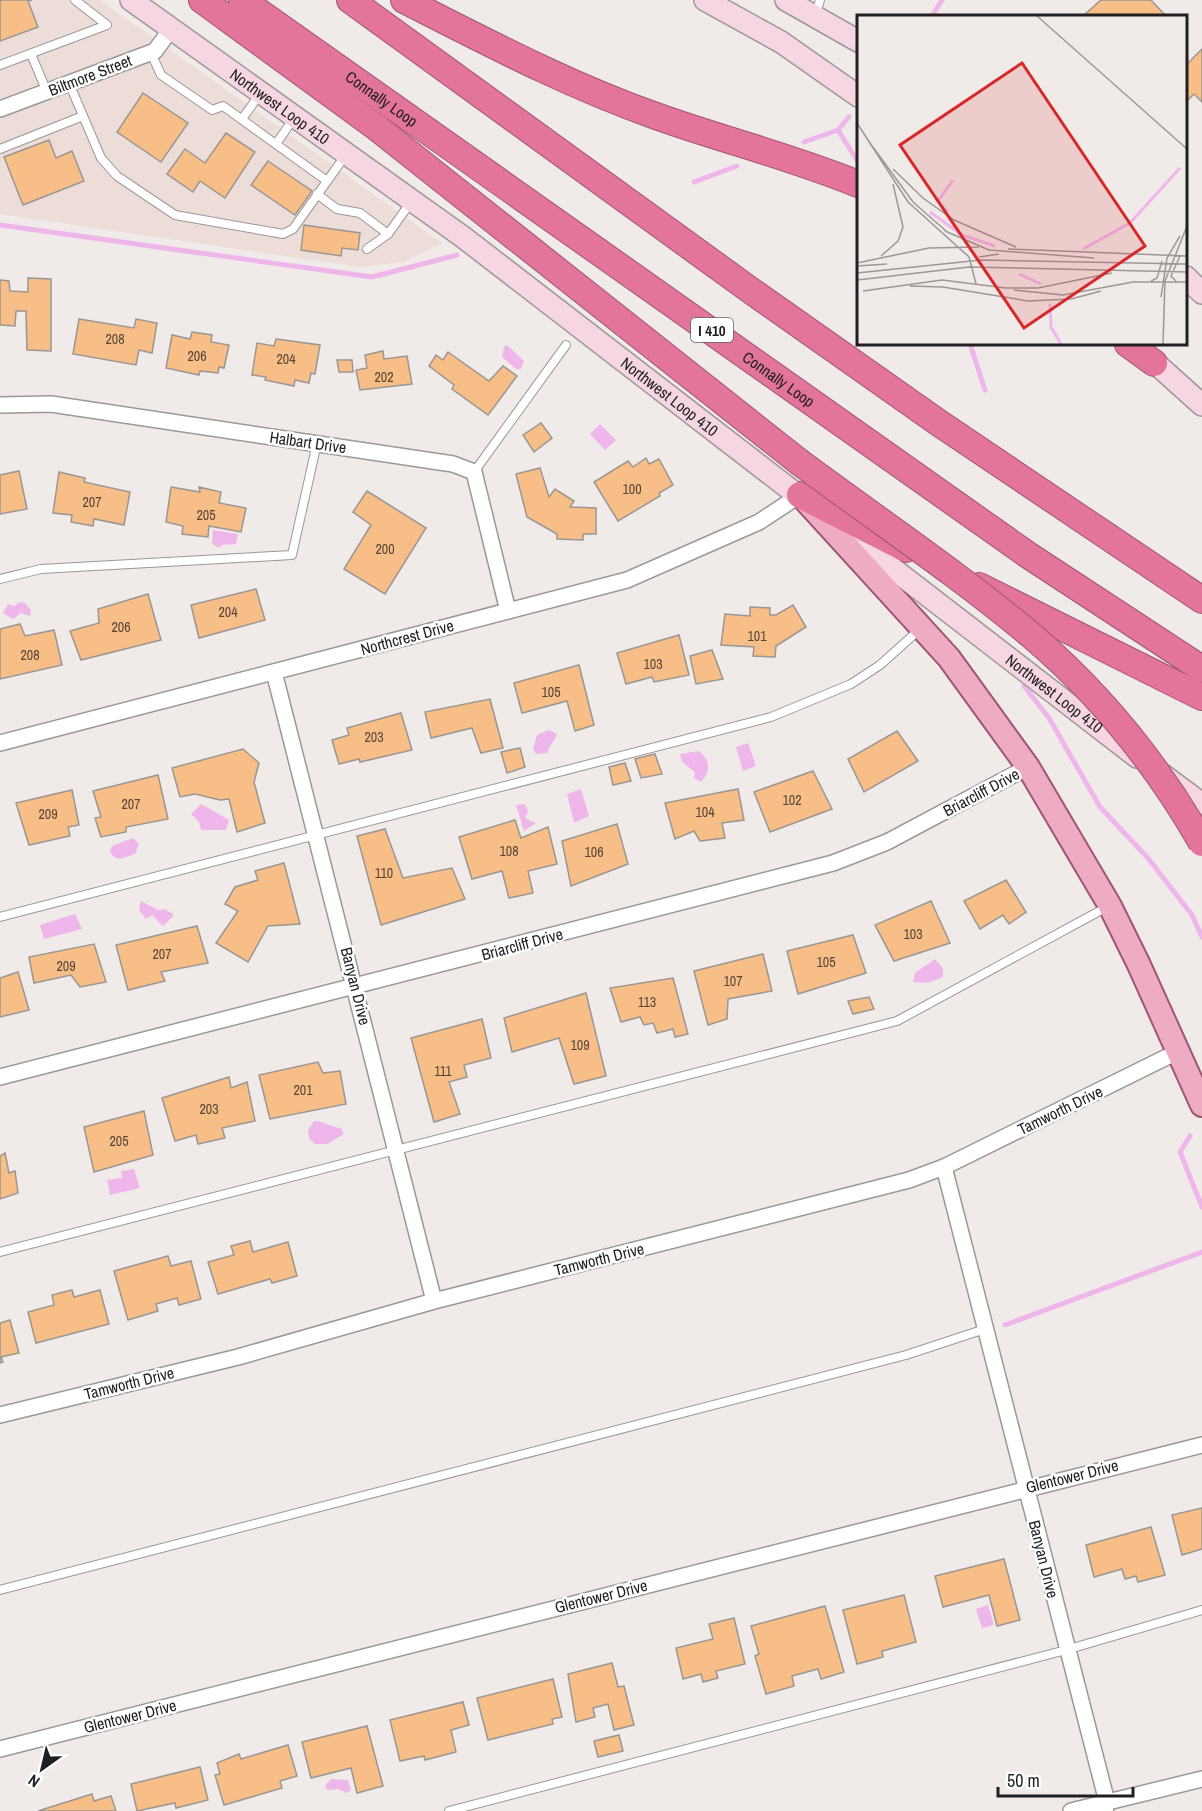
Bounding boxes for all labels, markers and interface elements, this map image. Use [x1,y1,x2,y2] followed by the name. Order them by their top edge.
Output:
[857,15,1187,345] inset map
[45,49,135,101] street label: Biltmore Street
[226,63,334,149] street label: Northwest Loop 410
[341,65,422,132] street label: Connally Loop
[691,318,733,342] road number: I 410
[105,330,125,348] house number: 208
[738,346,819,412] street label: Connally Loop
[187,347,207,365] house number: 206
[276,350,296,368] house number: 204
[616,352,723,441] street label: Northwest Loop 410
[374,368,394,386] house number: 202
[268,426,348,458] street label: Halbart Drive
[622,480,642,498] house number: 100
[82,493,102,511] house number: 207
[196,506,216,524] house number: 205
[375,540,395,558] house number: 200
[218,603,238,621] house number: 204
[358,614,456,660] street label: Northcrest Drive
[111,618,131,636] house number: 206
[747,627,767,645] house number: 101
[20,646,40,664] house number: 208
[1001,649,1108,738] street label: Northwest Loop 410
[643,655,663,673] house number: 103
[541,683,561,701] house number: 105
[364,728,384,746] house number: 203
[939,763,1023,821] street label: Briarcliff Drive
[782,791,802,809] house number: 102
[121,795,141,813] house number: 207
[695,803,715,821] house number: 104
[38,805,58,823] house number: 209
[499,842,519,860] house number: 108
[584,843,604,861] house number: 106
[375,864,393,882] house number: 110
[479,923,565,965] street label: Briarcliff Drive
[903,925,923,943] house number: 103
[152,945,172,963] house number: 207
[336,945,376,1027] street label: Banyan Drive
[816,953,836,971] house number: 105
[56,957,76,975] house number: 209
[723,972,743,990] house number: 107
[638,993,656,1011] house number: 113
[570,1036,590,1054] house number: 109
[434,1062,452,1080] house number: 111
[1014,1080,1106,1140] street label: Tamworth Drive
[293,1081,313,1099] house number: 201
[199,1100,219,1118] house number: 203
[109,1132,129,1150] house number: 205
[552,1237,646,1281] street label: Tamworth Drive
[82,1361,176,1405] street label: Tamworth Drive
[1023,1454,1121,1498] street label: Glentower Drive
[1024,1518,1064,1600] street label: Banyan Drive
[552,1574,650,1618] street label: Glentower Drive
[81,1694,179,1738] street label: Glentower Drive
[12,1739,72,1799] north arrow
[998,1760,1133,1798] scale bar
[1007,1768,1040,1793] text: 50 m
[24,1770,44,1793] text: N

